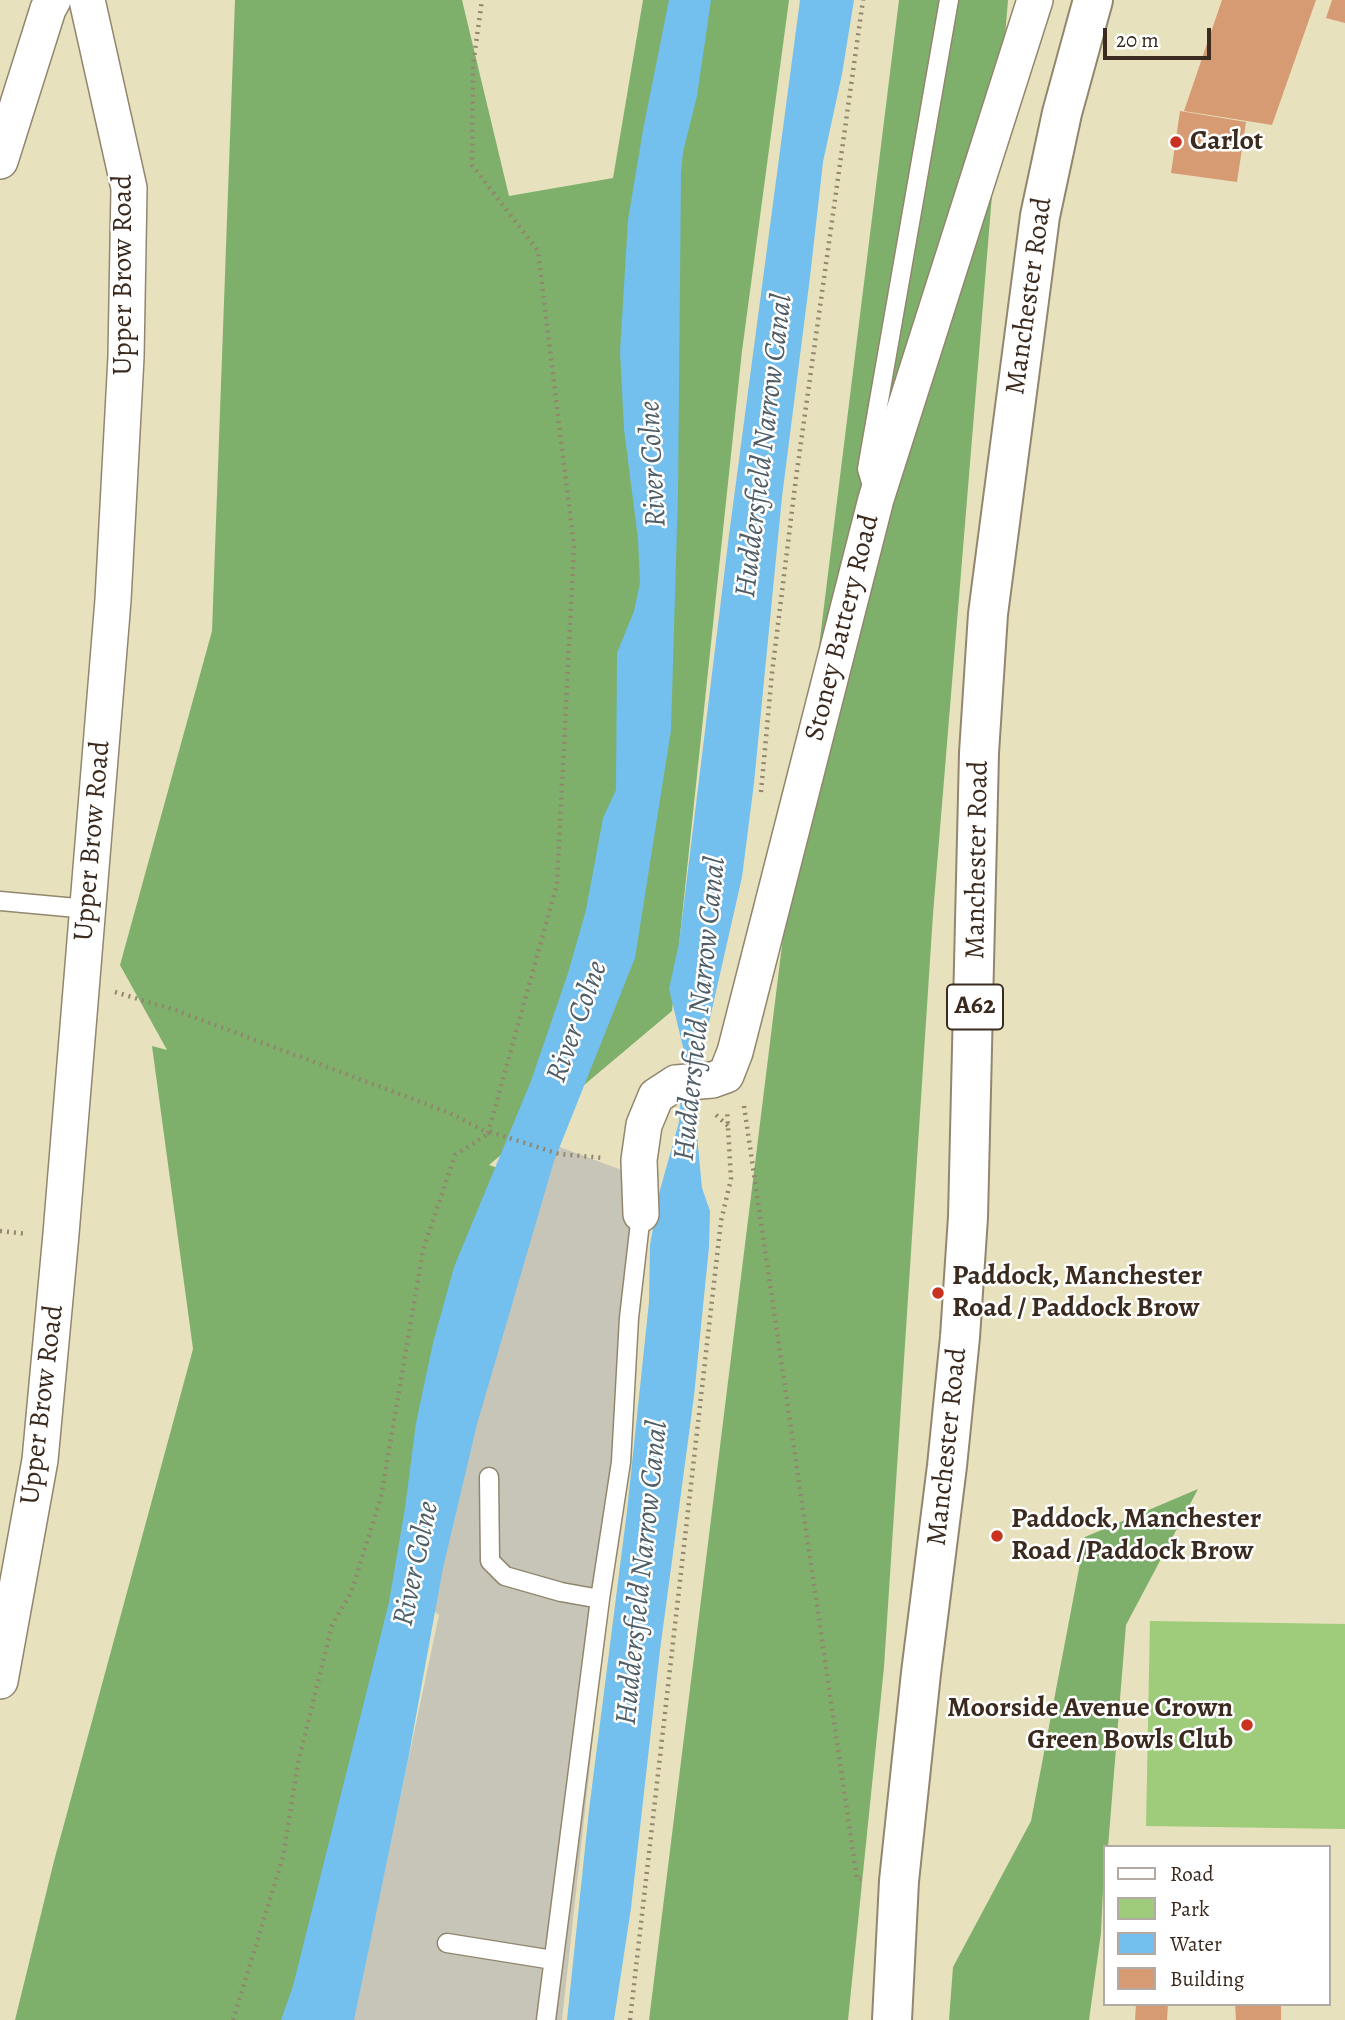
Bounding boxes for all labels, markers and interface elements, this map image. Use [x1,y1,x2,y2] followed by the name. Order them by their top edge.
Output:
[1107,14,1216,58] scale bar
[1116,26,1159,54] text: 20 m
[1190,125,1263,159] place label: Carlot
[1168,134,1184,150] marker: Carlot
[107,175,141,375] street label: Upper Brow Road
[1000,195,1060,397] street label: Manchester Road
[729,292,801,600] water label: Huddersfield Narrow Canal
[633,400,675,528] water label: River Colne
[799,511,887,745] street label: Stoney Battery Road
[68,739,118,943] street label: Upper Brow Road
[959,760,997,960] street label: Manchester Road
[667,855,735,1163] water label: Huddersfield Narrow Canal
[539,956,617,1088] water label: River Colne
[947,984,1003,1030] road number: A62
[952,1260,1202,1326] place label: Paddock, Manchester Road / Paddock Brow
[930,1285,946,1301] marker: Paddock, Manchester Road / Paddock Brow
[14,1303,72,1507] street label: Upper Brow Road
[921,1346,975,1548] street label: Manchester Road
[609,1419,677,1727] water label: Huddersfield Narrow Canal
[386,1498,448,1630] water label: River Colne
[1011,1503,1261,1569] place label: Paddock, Manchester Road /Paddock Brow
[989,1528,1005,1544] marker: Paddock, Manchester Road /Paddock Brow
[947,1692,1233,1758] place label: Moorside Avenue Crown Green Bowls Club
[1239,1717,1255,1733] marker: Moorside Avenue Crown Green Bowls Club
[1104,1845,1331,2006] legend
[1170,1860,1214,1888] text: Road
[1170,1895,1209,1923] text: Park
[1170,1930,1222,1958] text: Water
[1170,1965,1244,1993] text: Building

